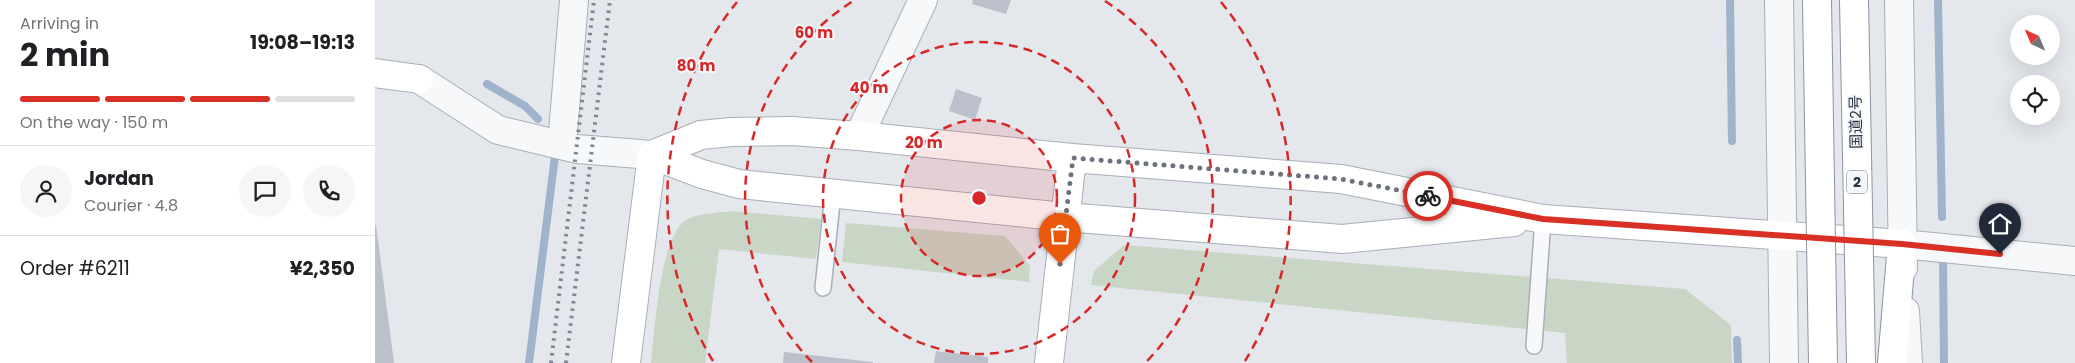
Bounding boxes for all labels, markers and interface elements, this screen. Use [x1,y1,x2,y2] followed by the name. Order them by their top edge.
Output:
[20,12,99,35] text: Arriving in
[2010,15,2060,65] north arrow
[2010,15,2060,125] map controls
[795,22,833,43] text: 60 m
[250,29,355,56] text: 19:08–19:13
[20,32,110,77] text: 2 min
[677,55,715,76] text: 80 m
[2010,75,2060,125] button: locate
[849,77,889,98] text: 40 m
[1845,95,1866,149] street label: 国道2号
[20,111,168,134] text: On the way · 150 m
[905,132,943,153] text: 20 m
[20,165,72,217] button: person
[84,165,154,192] text: Jordan
[239,165,291,217] button: chat
[303,165,355,217] button: phone
[1847,170,1867,193] road number: 2
[1403,171,1453,221] courier
[1414,182,1442,210] icon: bike
[970,189,988,207] centre of rings
[84,194,178,217] text: Courier · 4.8
[1979,203,2021,254] pin
[1986,210,2014,238] icon: home
[1039,213,1081,264] pin
[1046,220,1074,248] icon: bag
[20,255,130,282] text: Order #6211
[290,255,355,282] text: ¥2,350

